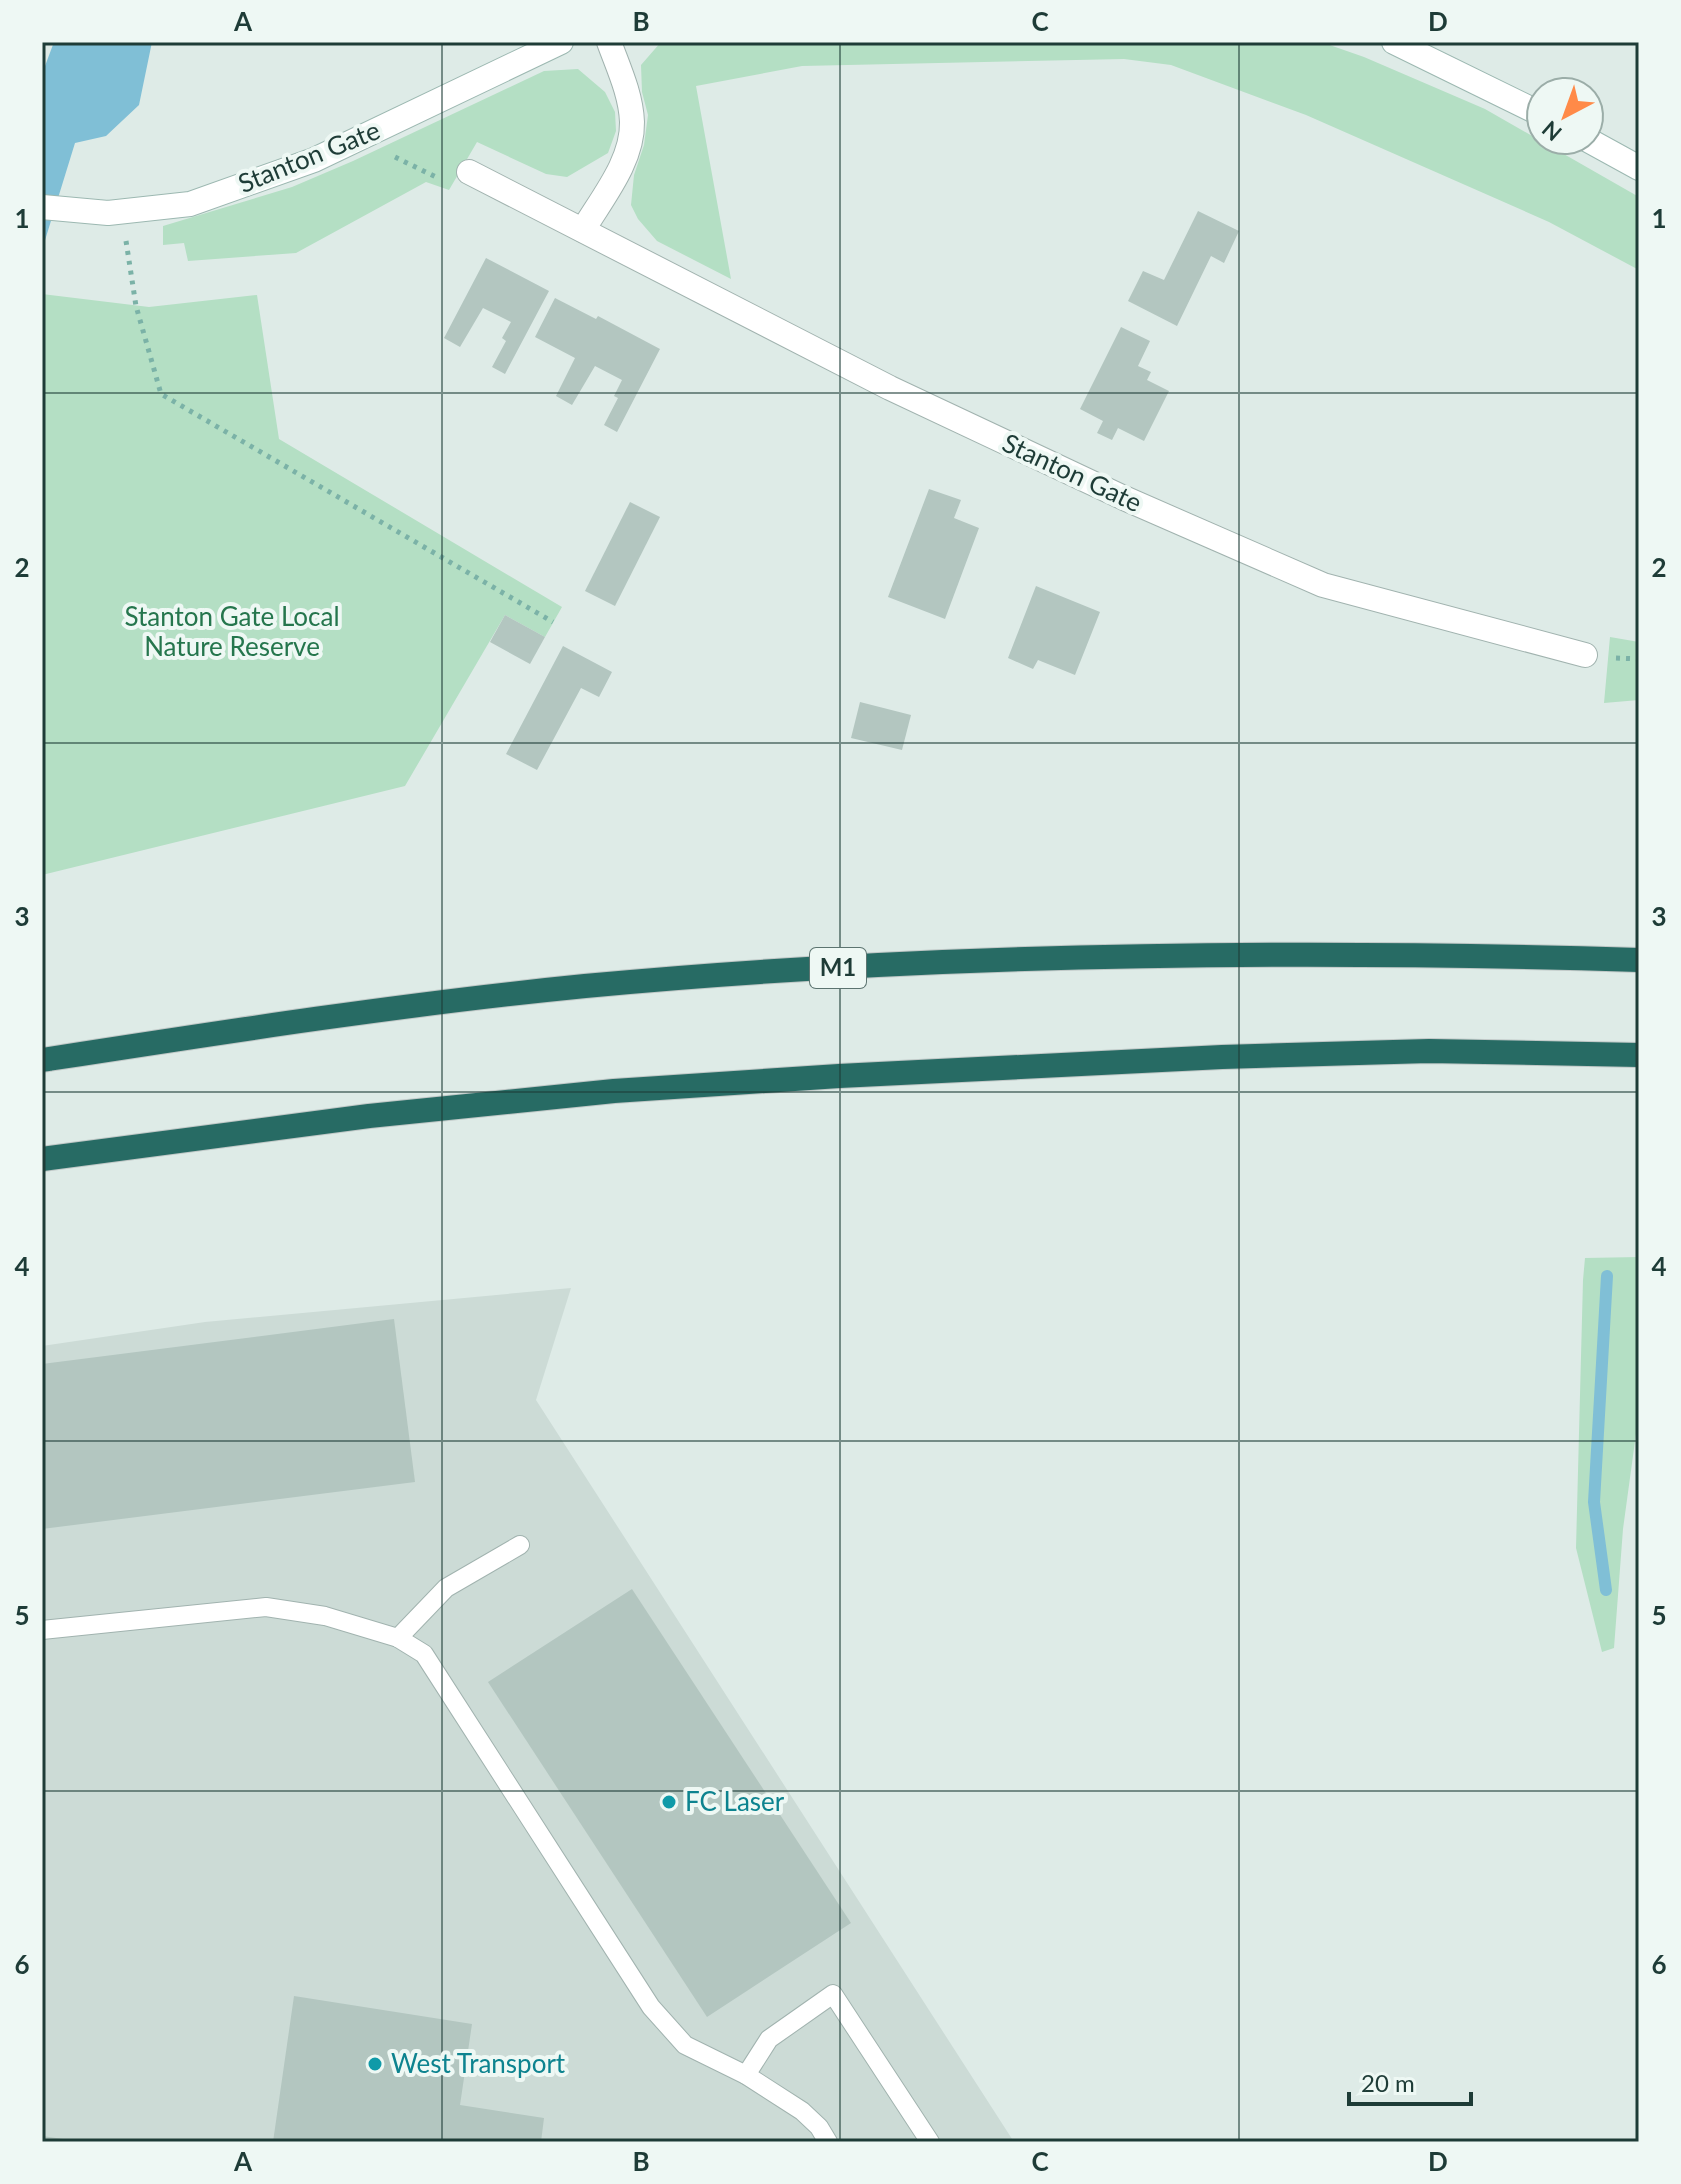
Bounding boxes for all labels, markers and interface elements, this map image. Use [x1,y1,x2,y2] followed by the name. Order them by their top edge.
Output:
[233,5,253,37] text: A
[632,5,650,37] text: B
[1031,5,1049,37] text: C
[1428,5,1448,37] text: D
[1525,76,1605,156] north arrow
[233,113,384,199] street label: Stanton Gate
[1536,116,1567,147] text: N
[14,202,30,234] text: 1
[1651,202,1667,234] text: 1
[998,426,1147,518] street label: Stanton Gate
[14,551,30,583] text: 2
[1651,551,1667,583] text: 2
[124,600,340,662] park label: Stanton Gate Local Nature Reserve
[14,900,30,932] text: 3
[1651,900,1667,932] text: 3
[810,948,866,988] road number: M1
[14,1250,30,1282] text: 4
[1651,1250,1667,1282] text: 4
[14,1599,30,1631] text: 5
[1651,1599,1667,1631] text: 5
[685,1785,785,1817] place label: FC Laser
[660,1793,678,1811] marker: FC Laser
[14,1948,30,1980] text: 6
[1651,1948,1667,1980] text: 6
[391,2047,566,2079] place label: West Transport
[366,2055,384,2073] marker: West Transport
[1349,2056,1471,2106] scale bar
[1361,2068,1415,2097] text: 20 m
[233,2145,253,2177] text: A
[632,2145,650,2177] text: B
[1031,2145,1049,2177] text: C
[1428,2145,1448,2177] text: D

